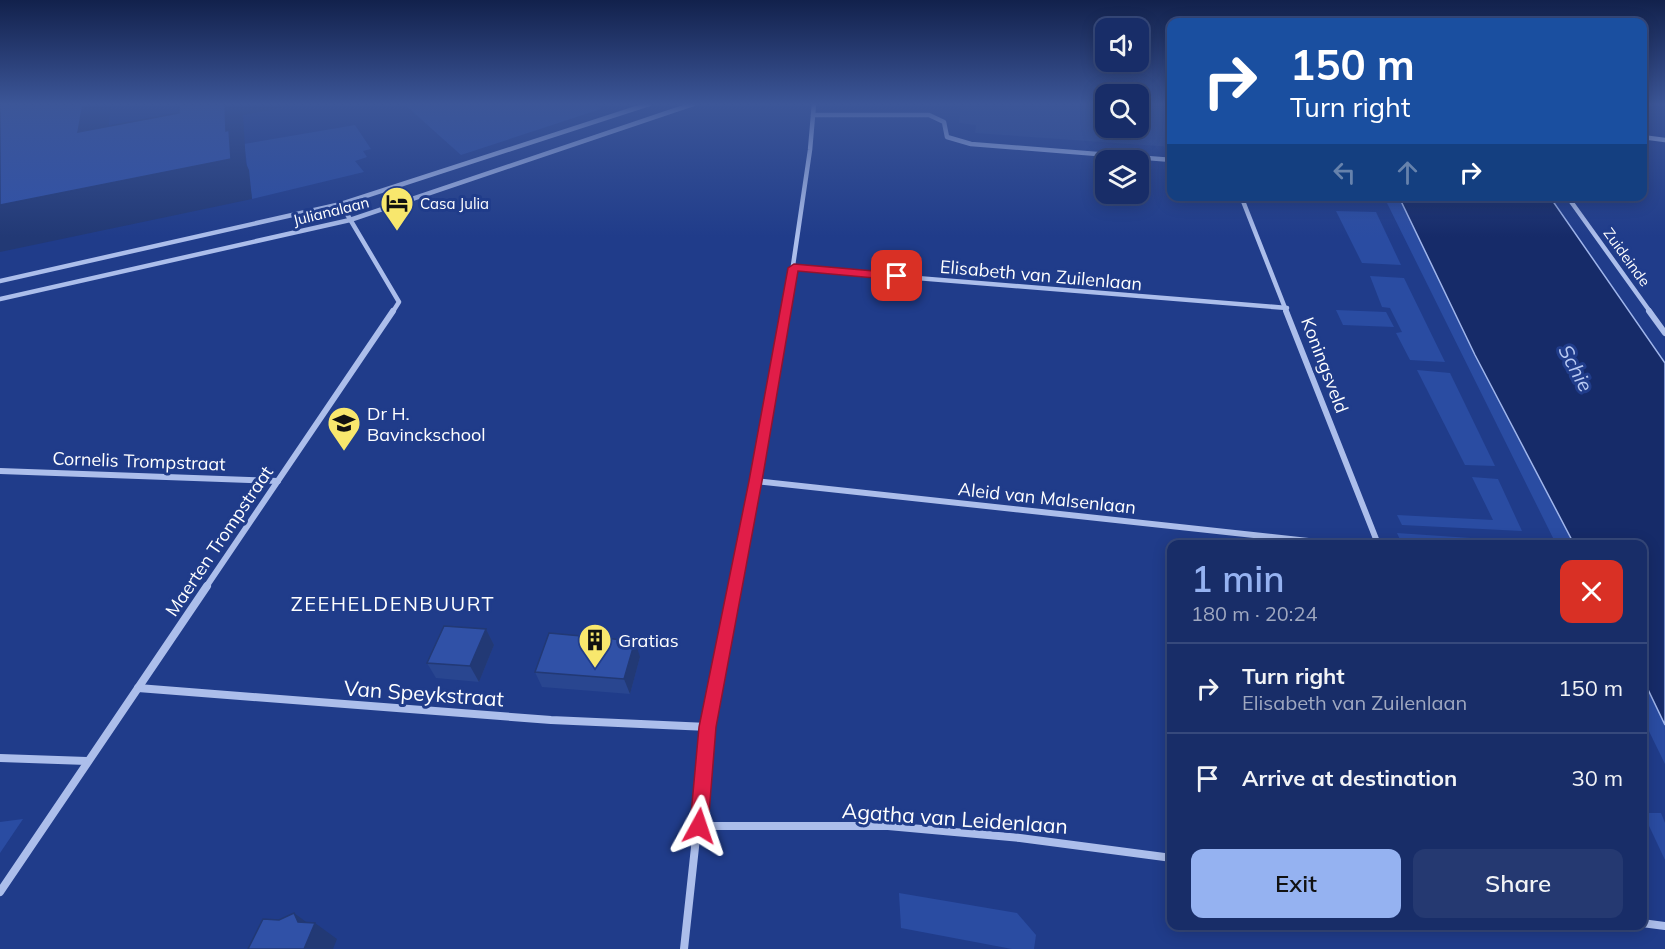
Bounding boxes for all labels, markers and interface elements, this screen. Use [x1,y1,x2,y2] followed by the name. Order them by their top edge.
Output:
[1095,18,1149,204] map controls
[1095,18,1149,72] button: sound
[1290,38,1415,91] text: 150 m
[1191,42,1269,120] icon: right
[1095,84,1149,138] button: search
[1290,90,1410,124] text: Turn right
[1095,150,1149,204] button: layers
[1328,156,1361,189] icon: left
[1391,156,1424,189] icon: ahead
[1454,156,1487,189] icon: right
[379,185,415,232] hotel icon: Casa Julia
[291,192,371,230] street label: Julianalaan
[420,194,489,213] place label: Casa Julia
[1599,224,1655,290] street label: Zuideinde
[871,250,922,301] pin
[939,255,1143,295] street label: Elisabeth van Zuilenlaan
[880,259,913,292] icon: arrive
[1296,314,1354,416] street label: Koningsveld
[1553,340,1599,396] water label: Schie
[367,402,486,446] place label: Dr H. Bavinckschool
[326,405,362,452] school or university icon: Dr H. Bavinckschool
[52,446,226,476] street label: Cornelis Trompstraat
[160,461,278,621] street label: Maerten Trompstraat
[957,477,1137,519] street label: Aleid van Malsenlaan
[1191,556,1285,601] text: 1 min
[1560,560,1623,623] button: close
[291,591,495,616] district label: ZEEHELDENBUURT
[1191,601,1317,626] text: 180 m · 20:24
[577,622,613,669] building icon: Gratias
[618,629,679,652] place label: Gratias
[1242,662,1345,690] text: Turn right
[1191,672,1224,705] icon: right
[343,674,505,712] street label: Van Speykstraat
[1558,674,1623,702] text: 150 m
[1242,690,1467,715] text: Elisabeth van Zuilenlaan
[1191,762,1224,795] icon: arrive
[1242,764,1457,792] text: Arrive at destination
[1572,764,1623,792] text: 30 m
[667,794,731,858] position arrow
[841,797,1069,839] street label: Agatha van Leidenlaan
[1191,849,1401,918] button: Exit
[1413,849,1623,918] button: Share

